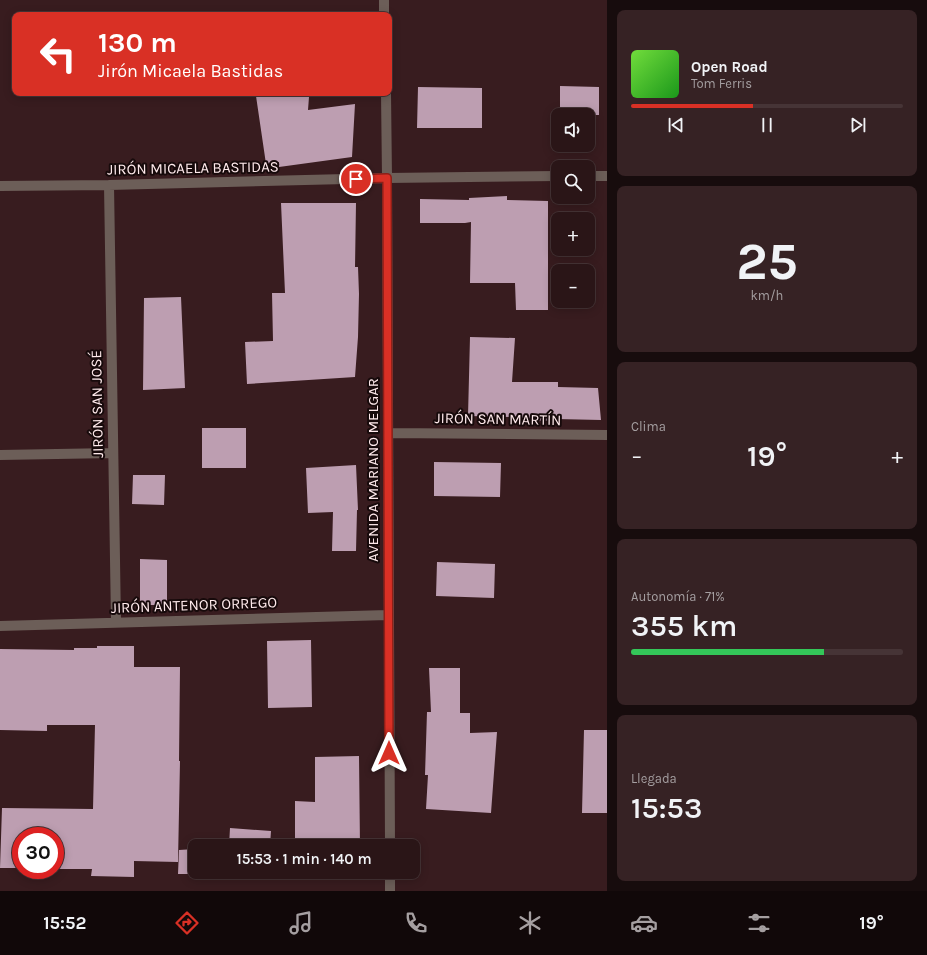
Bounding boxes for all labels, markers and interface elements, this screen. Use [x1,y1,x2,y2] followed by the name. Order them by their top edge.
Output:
[98,26,177,59] text: 130 m
[32,28,84,80] icon: left
[691,58,768,76] text: Open Road
[98,60,283,82] text: Jirón Micaela Bastidas
[691,76,752,91] text: Tom Ferris
[551,108,595,308] map controls
[551,108,595,152] button: sound
[665,114,687,136] icon: previous
[756,114,778,136] icon: pause
[847,114,869,136] icon: next
[107,158,279,178] street label: JIRÓN MICAELA BASTIDAS
[551,160,595,204] button: search
[339,162,373,196] pin
[345,168,367,190] icon: arrive
[551,212,595,256] button: +
[736,231,798,292] text: 25
[551,264,595,308] button: −
[751,288,783,303] text: km/h
[87,350,107,458] street label: JIRÓN SAN JOSÉ
[364,378,382,562] street label: AVENIDA MARIANO MELGAR
[434,409,562,429] street label: JIRÓN SAN MARTÍN
[631,419,666,434] text: Clima
[747,438,787,474] text: 19°
[631,443,643,469] text: −
[891,443,903,469] text: +
[631,589,725,604] text: Autonomía · 71%
[111,593,277,617] street label: JIRÓN ANTENOR ORREGO
[631,608,737,644] text: 355 km
[368,732,410,774] position arrow
[631,771,677,786] text: Llegada
[631,790,702,826] text: 15:53
[12,827,64,879] speed limit sign: 30
[236,850,372,868] text: 15:53 · 1 min · 140 m
[173,909,201,937] icon: directions
[287,909,315,937] icon: music
[402,909,430,937] icon: phone
[516,909,544,937] icon: climate
[630,909,658,937] icon: car
[745,909,773,937] icon: filters
[43,912,86,934] text: 15:52
[859,912,884,934] text: 19°

